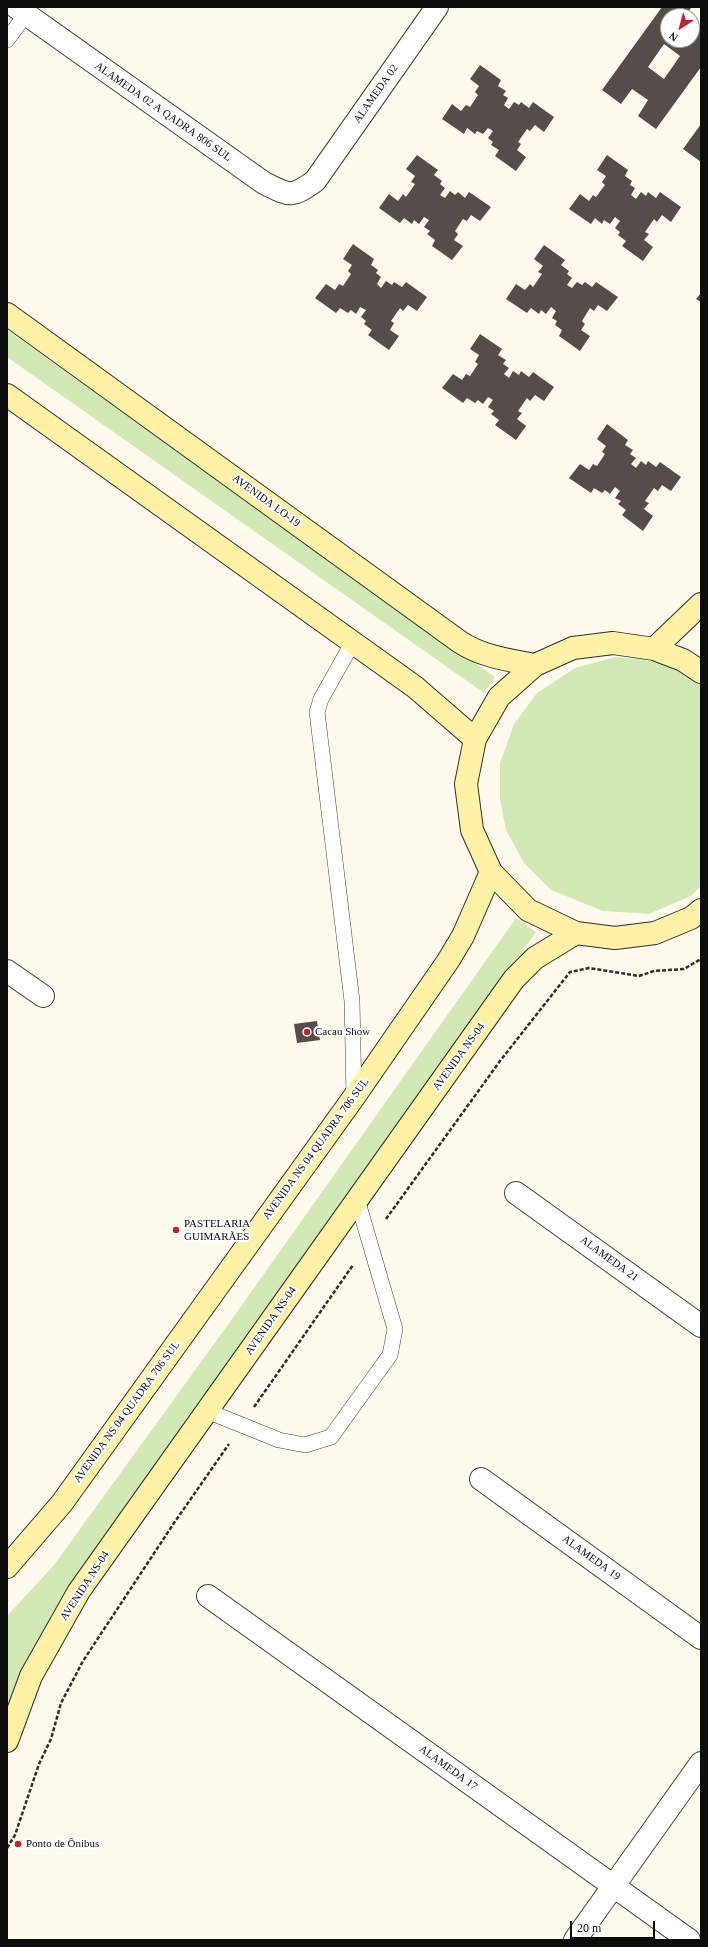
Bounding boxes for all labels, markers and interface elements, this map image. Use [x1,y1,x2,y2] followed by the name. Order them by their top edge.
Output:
[660,8,700,48] north arrow
[667,30,680,44] text: N
[92,60,234,164] street label: ALAMEDA 02 A QADRA 806 SUL
[351,62,401,126] street label: ALAMEDA 02
[229,472,303,530] street label: AVENIDA LO-19
[430,1021,488,1093] street label: AVENIDA NS-04
[315,1025,370,1039] place label: Cacau Show
[302,1027,312,1037] marker: Cacau Show
[260,1076,372,1222] street label: AVENIDA NS 04 QUADRA 706 SUL
[184,1217,250,1243] place label: PASTELARIA GUIMARÃES
[171,1225,181,1235] marker: PASTELARIA GUIMARÃES
[577,1233,641,1285] street label: ALAMEDA 21
[243,1284,299,1358] street label: AVENIDA NS-04
[71,1339,183,1485] street label: AVENIDA NS 04 QUADRA 706 SUL
[559,1532,623,1584] street label: ALAMEDA 19
[58,1549,112,1623] street label: AVENIDA NS-04
[416,1742,480,1794] street label: ALAMEDA 17
[26,1837,99,1851] place label: Ponto de Ônibus
[13,1839,23,1849] marker: Ponto de Ônibus
[572,1913,657,1939] scale bar
[577,1921,601,1935] text: 20 m

